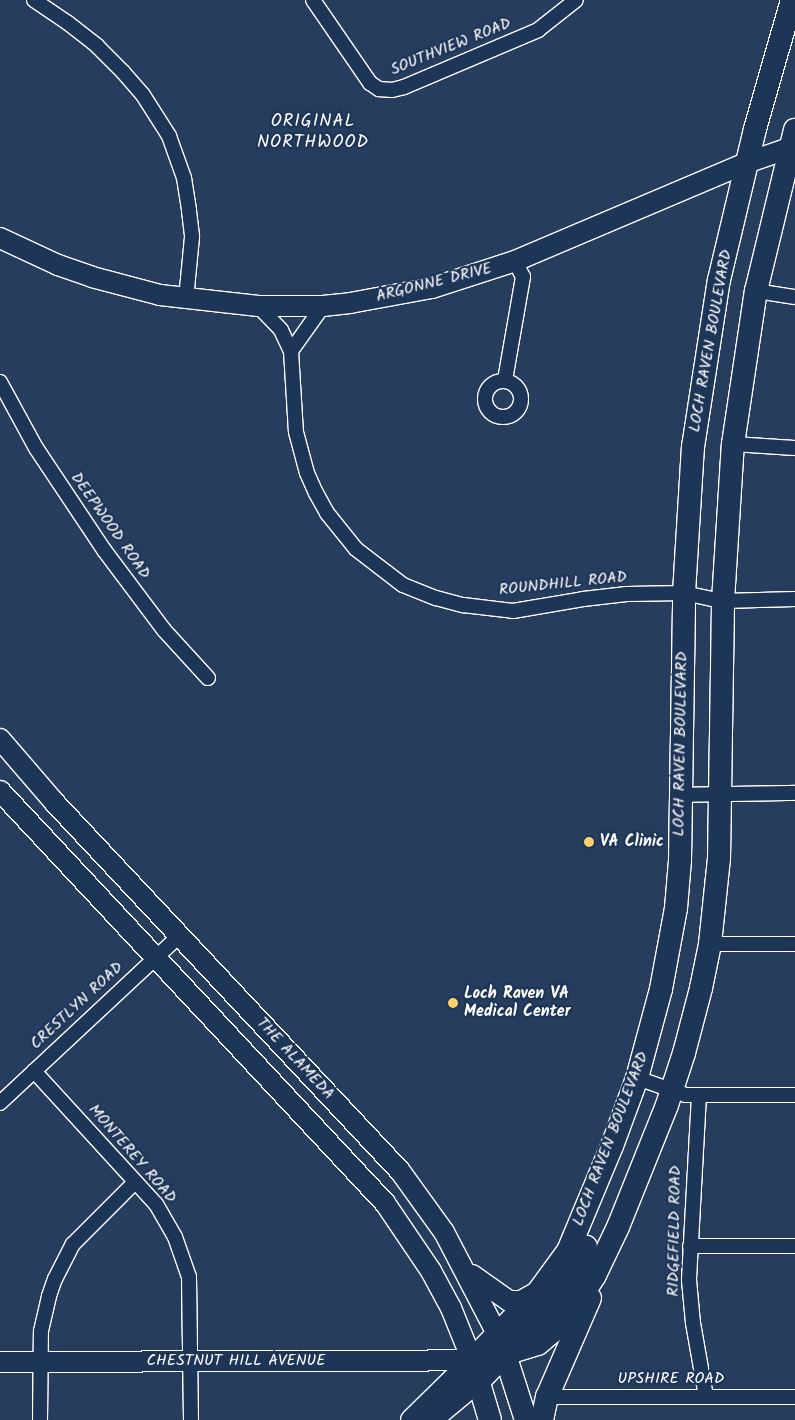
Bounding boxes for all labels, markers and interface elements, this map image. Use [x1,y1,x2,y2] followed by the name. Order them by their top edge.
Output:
[388,14,514,80] street label: SOUTHVIEW ROAD
[256,112,370,154] district label: ORIGINAL NORTHWOOD
[685,248,737,434] street label: LOCH RAVEN BOULEVARD
[374,259,494,307] street label: ARGONNE DRIVE
[66,469,154,583] street label: DEEPWOOD ROAD
[498,568,628,600] street label: ROUNDHILL ROAD
[670,651,692,837] street label: LOCH RAVEN BOULEVARD
[600,832,664,852] place label: VA Clinic
[582,835,596,849] marker: VA Clinic
[27,958,127,1054] street label: CRESTLYN ROAD
[464,984,570,1022] place label: Loch Raven VA Medical Center
[446,996,460,1010] marker: Loch Raven VA Medical Center
[252,1014,338,1104] street label: THE ALAMEDA
[569,1049,653,1229] street label: LOCH RAVEN BOULEVARD
[84,1101,180,1207] street label: MONTEREY ROAD
[664,1165,686,1297] street label: RIDGEFIELD ROAD
[146,1351,326,1371] street label: CHESTNUT HILL AVENUE
[618,1369,724,1389] street label: UPSHIRE ROAD

